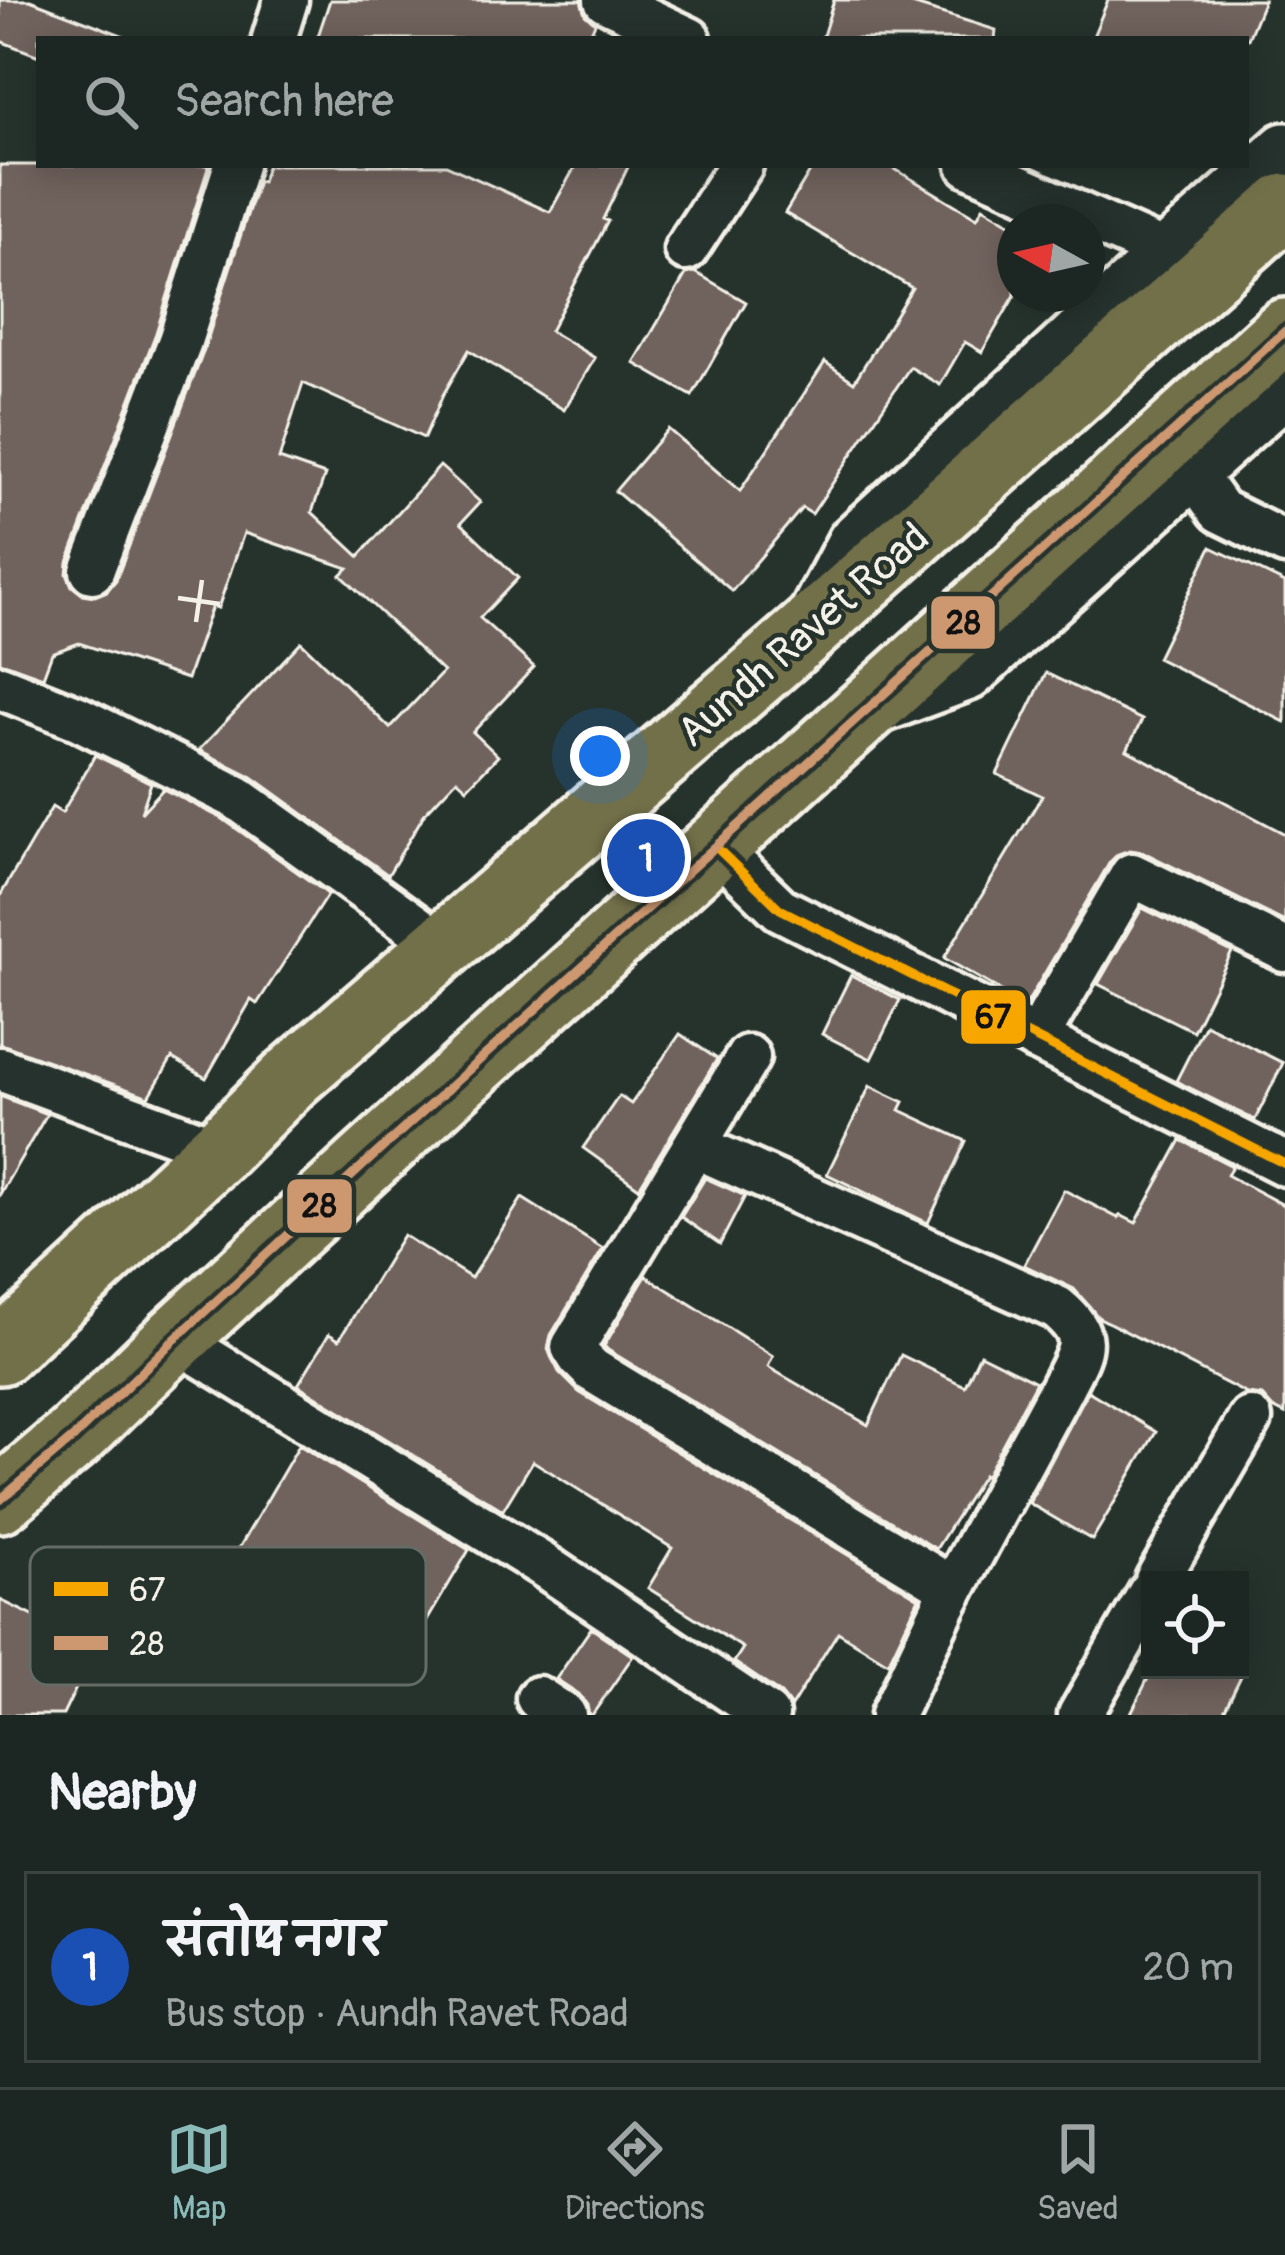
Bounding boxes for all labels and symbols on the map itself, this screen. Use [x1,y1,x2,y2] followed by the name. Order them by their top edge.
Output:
[997,204,1105,312] north arrow
[667,512,940,759] street label: Aundh Ravet Road
[929,594,997,651] line badge: 28
[945,603,981,644] text: 28
[570,726,630,786] your location
[607,813,685,903] pin: 1
[959,988,1028,1046] line badge: 67
[975,997,1012,1038] text: 67
[285,1177,354,1235] line badge: 28
[301,1186,337,1227] text: 28
[30,1547,426,1685] legend
[129,1570,165,1611] text: 67
[129,1624,164,1665] text: 28

